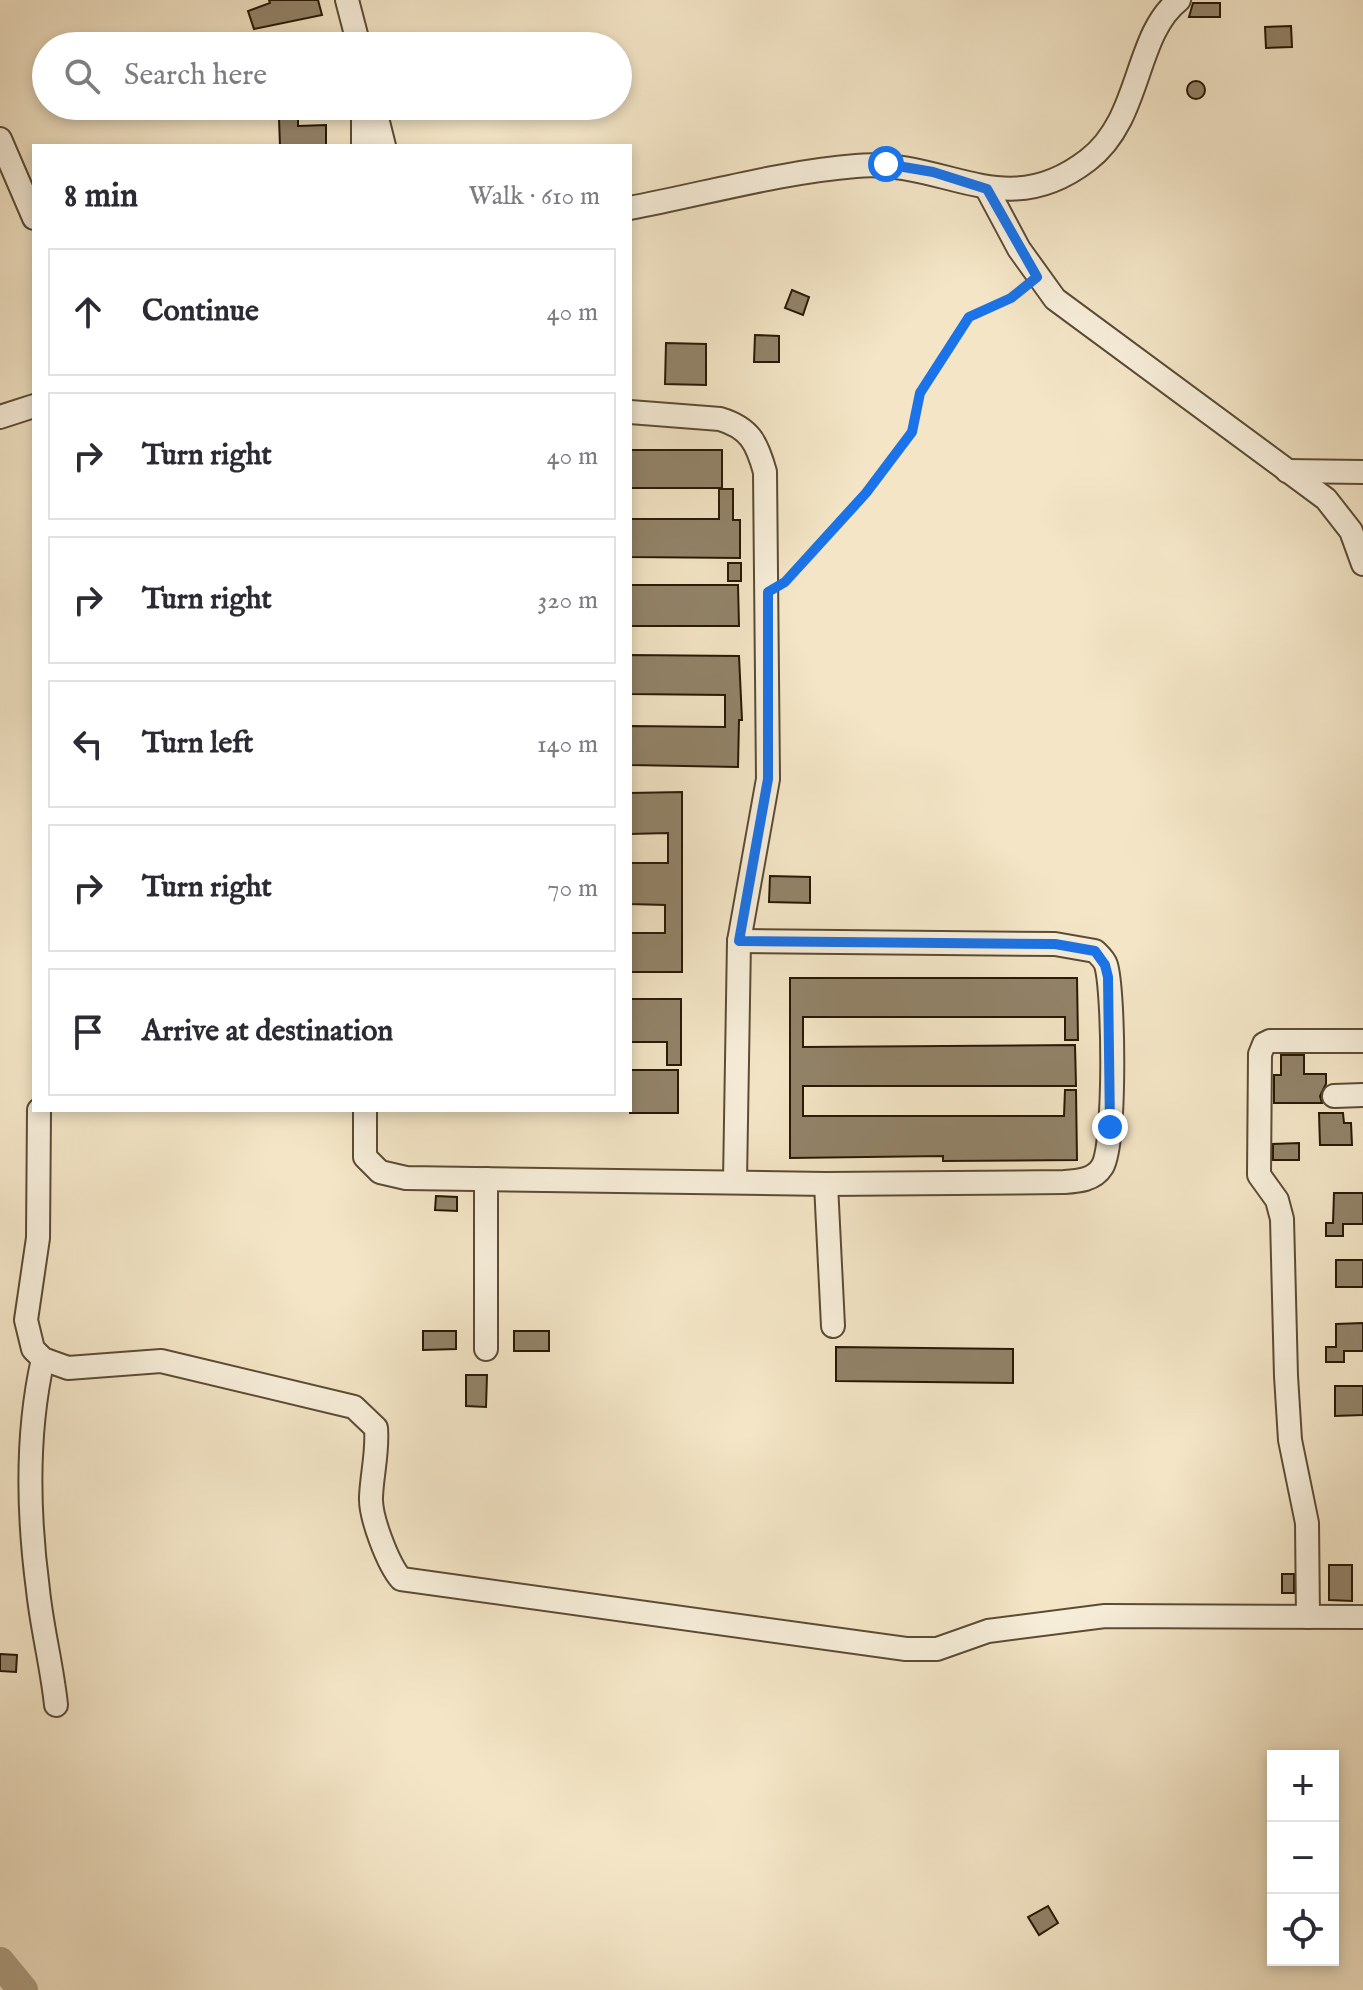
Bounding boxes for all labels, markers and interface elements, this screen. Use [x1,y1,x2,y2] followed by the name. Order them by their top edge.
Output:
[32,32,632,120] search box
[60,54,104,98] icon: search
[124,57,267,95] text: Search here
[868,146,904,182] route start
[64,175,138,218] text: 8 min
[469,180,600,213] text: Walk · 610 m
[66,290,110,334] icon: ahead
[142,293,259,331] text: Continue
[547,296,598,329] text: 40 m
[66,434,110,478] icon: right
[142,437,272,475] text: Turn right
[547,440,598,473] text: 40 m
[66,578,110,622] icon: right
[142,581,272,619] text: Turn right
[538,584,598,617] text: 320 m
[66,722,110,766] icon: left
[142,725,253,763] text: Turn left
[537,728,598,761] text: 140 m
[66,866,110,910] icon: right
[142,869,272,907] text: Turn right
[547,872,598,905] text: 70 m
[66,1010,110,1054] icon: arrive
[142,1013,393,1051] text: Arrive at destination
[1092,1109,1128,1145] route end
[1267,1750,1339,1966] map controls
[1267,1750,1339,1822] button: +
[1267,1822,1339,1894] button: −
[1267,1894,1339,1966] button: locate

